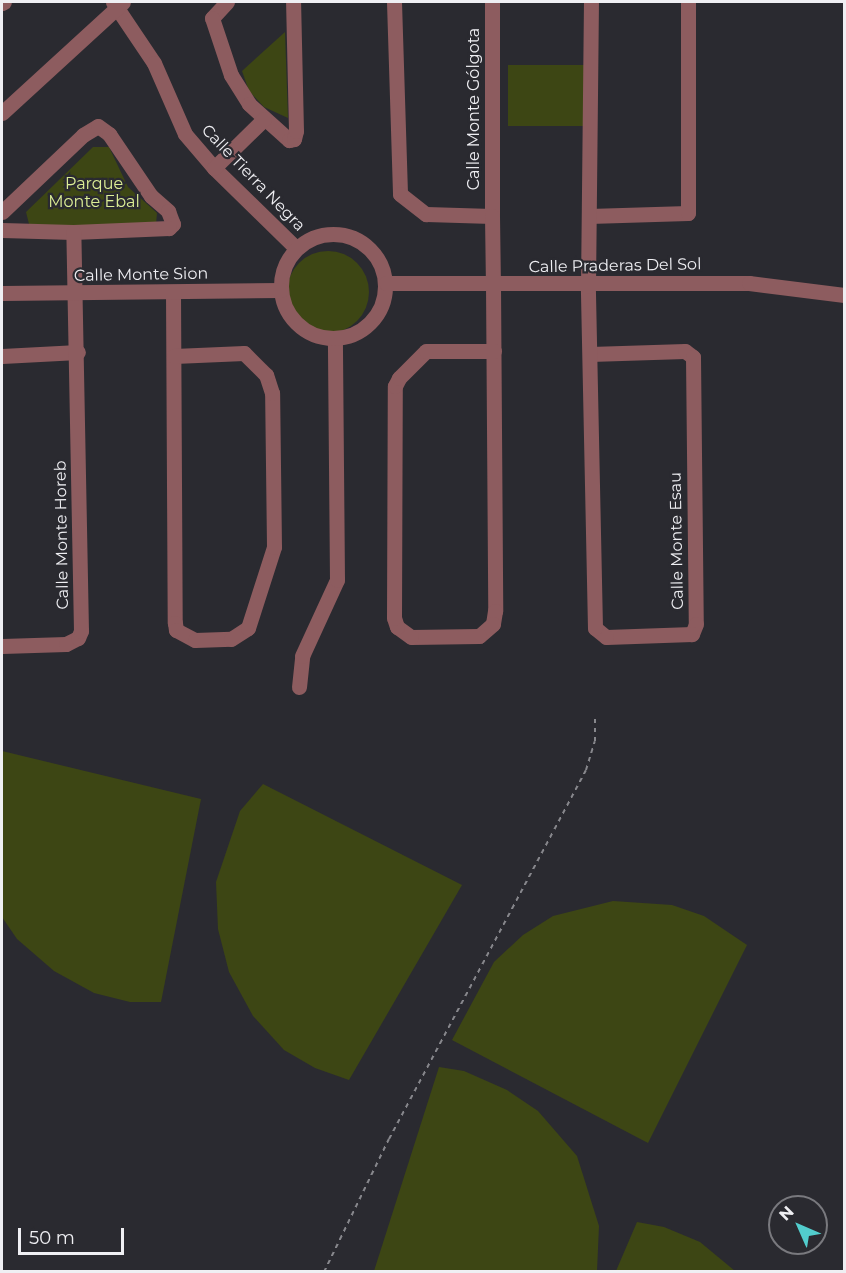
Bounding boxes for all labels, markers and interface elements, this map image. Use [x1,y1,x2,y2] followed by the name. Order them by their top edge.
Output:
[464,28,484,190] street label: Calle Monte Gólgota
[197,121,309,235] street label: Calle Tierra Negra
[48,174,140,212] park label: Parque Monte Ebal
[528,255,702,277] street label: Calle Praderas Del Sol
[74,264,208,286] street label: Calle Monte Sion
[51,460,73,610] street label: Calle Monte Horeb
[666,472,688,610] street label: Calle Monte Esau
[768,1195,828,1255] north arrow
[775,1202,798,1225] text: N
[21,1216,128,1254] scale bar
[29,1227,75,1249] text: 50 m

